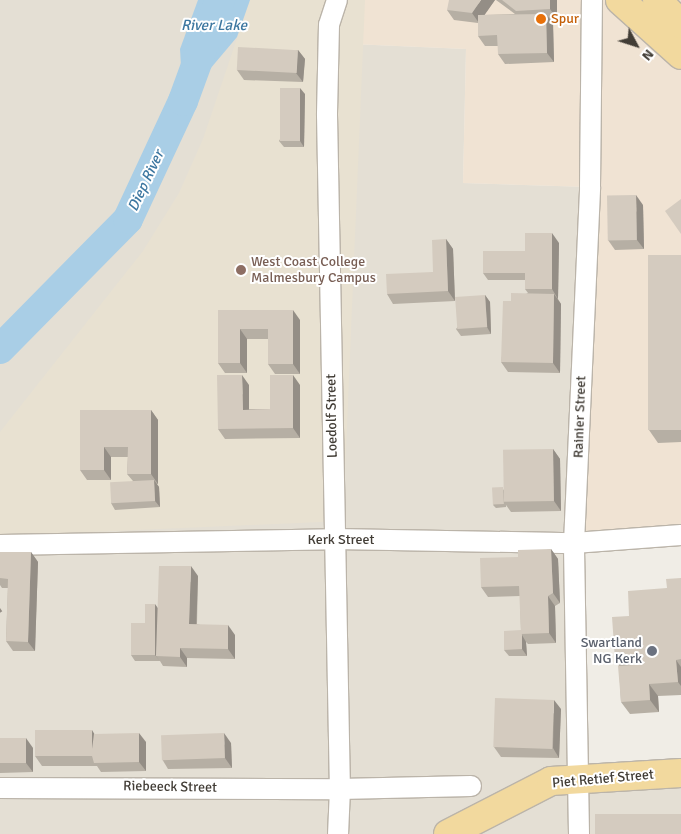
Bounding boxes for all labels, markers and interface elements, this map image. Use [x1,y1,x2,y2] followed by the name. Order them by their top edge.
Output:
[551,11,579,27] place label: Spur
[535,13,547,25] marker: Spur
[181,17,247,35] water label: River Lake
[611,20,661,70] north arrow
[638,46,658,64] text: N
[124,148,168,214] water label: Diep River
[251,254,376,286] place label: West Coast College Malmesbury Campus
[235,264,247,276] marker: West Coast College Malmesbury Campus
[323,374,341,458] street label: Loedolf Street
[570,376,590,458] street label: Rainier Street
[308,532,374,548] street label: Kerk Street
[581,635,642,668] place label: Swartland NG Kerk
[646,645,658,657] marker: Swartland NG Kerk
[551,766,655,792] street label: Piet Retief Street
[123,778,217,796] street label: Riebeeck Street

